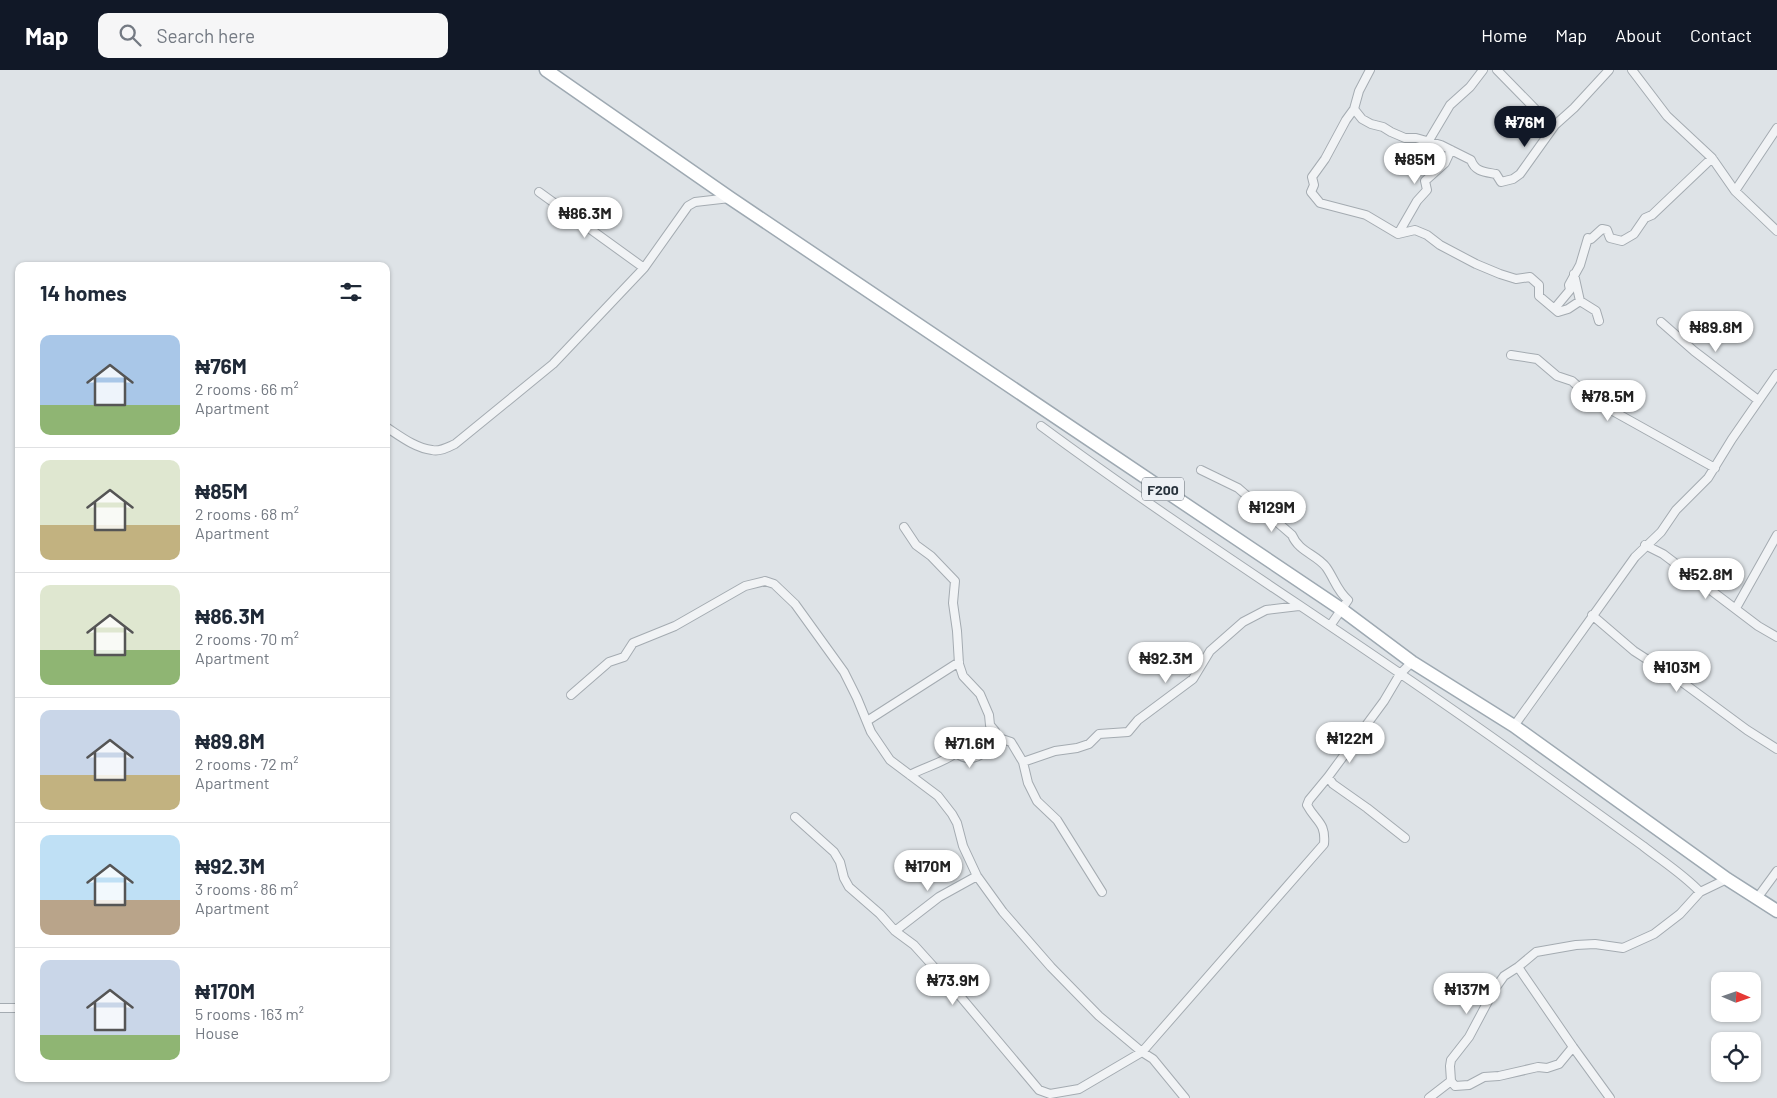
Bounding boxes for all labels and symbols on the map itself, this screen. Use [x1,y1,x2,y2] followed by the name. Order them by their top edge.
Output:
[1495,106,1555,148] pin: ₦76M
[1385,142,1445,185] pin: ₦85M
[544,196,626,239] pin: ₦86.3M
[1675,310,1757,353] pin: ₦89.8M
[1567,380,1649,422] pin: ₦78.5M
[1142,478,1184,500] road number: F200
[1237,490,1307,533] pin: ₦129M
[1665,558,1747,600] pin: ₦52.8M
[1125,642,1207,684] pin: ₦92.3M
[1642,650,1712,693] pin: ₦103M
[1315,722,1385,764] pin: ₦122M
[929,726,1011,769] pin: ₦71.6M
[893,850,963,892] pin: ₦170M
[912,964,994,1006] pin: ₦73.9M
[1432,972,1502,1015] pin: ₦137M
[1711,972,1761,1022] north arrow

